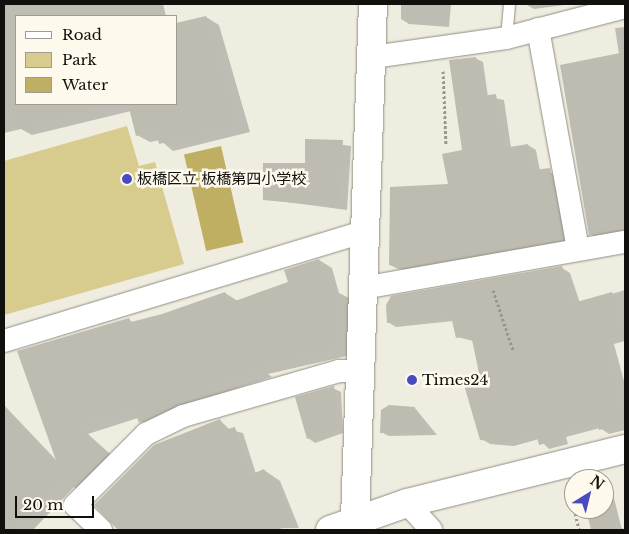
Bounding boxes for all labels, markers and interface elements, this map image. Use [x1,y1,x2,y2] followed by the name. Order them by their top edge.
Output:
[15,15,178,105] legend
[62,25,102,44] text: Road
[62,50,97,69] text: Park
[62,75,108,94] text: Water
[137,170,306,188] place label: 板橋区立 板橋第四小学校
[121,173,133,185] marker: 板橋区立 板橋第四小学校
[422,371,488,389] place label: Times24
[406,374,418,386] marker: Times24
[564,469,614,519] north arrow
[587,472,608,494] text: N
[18,486,96,518] scale bar
[23,495,63,514] text: 20 m

